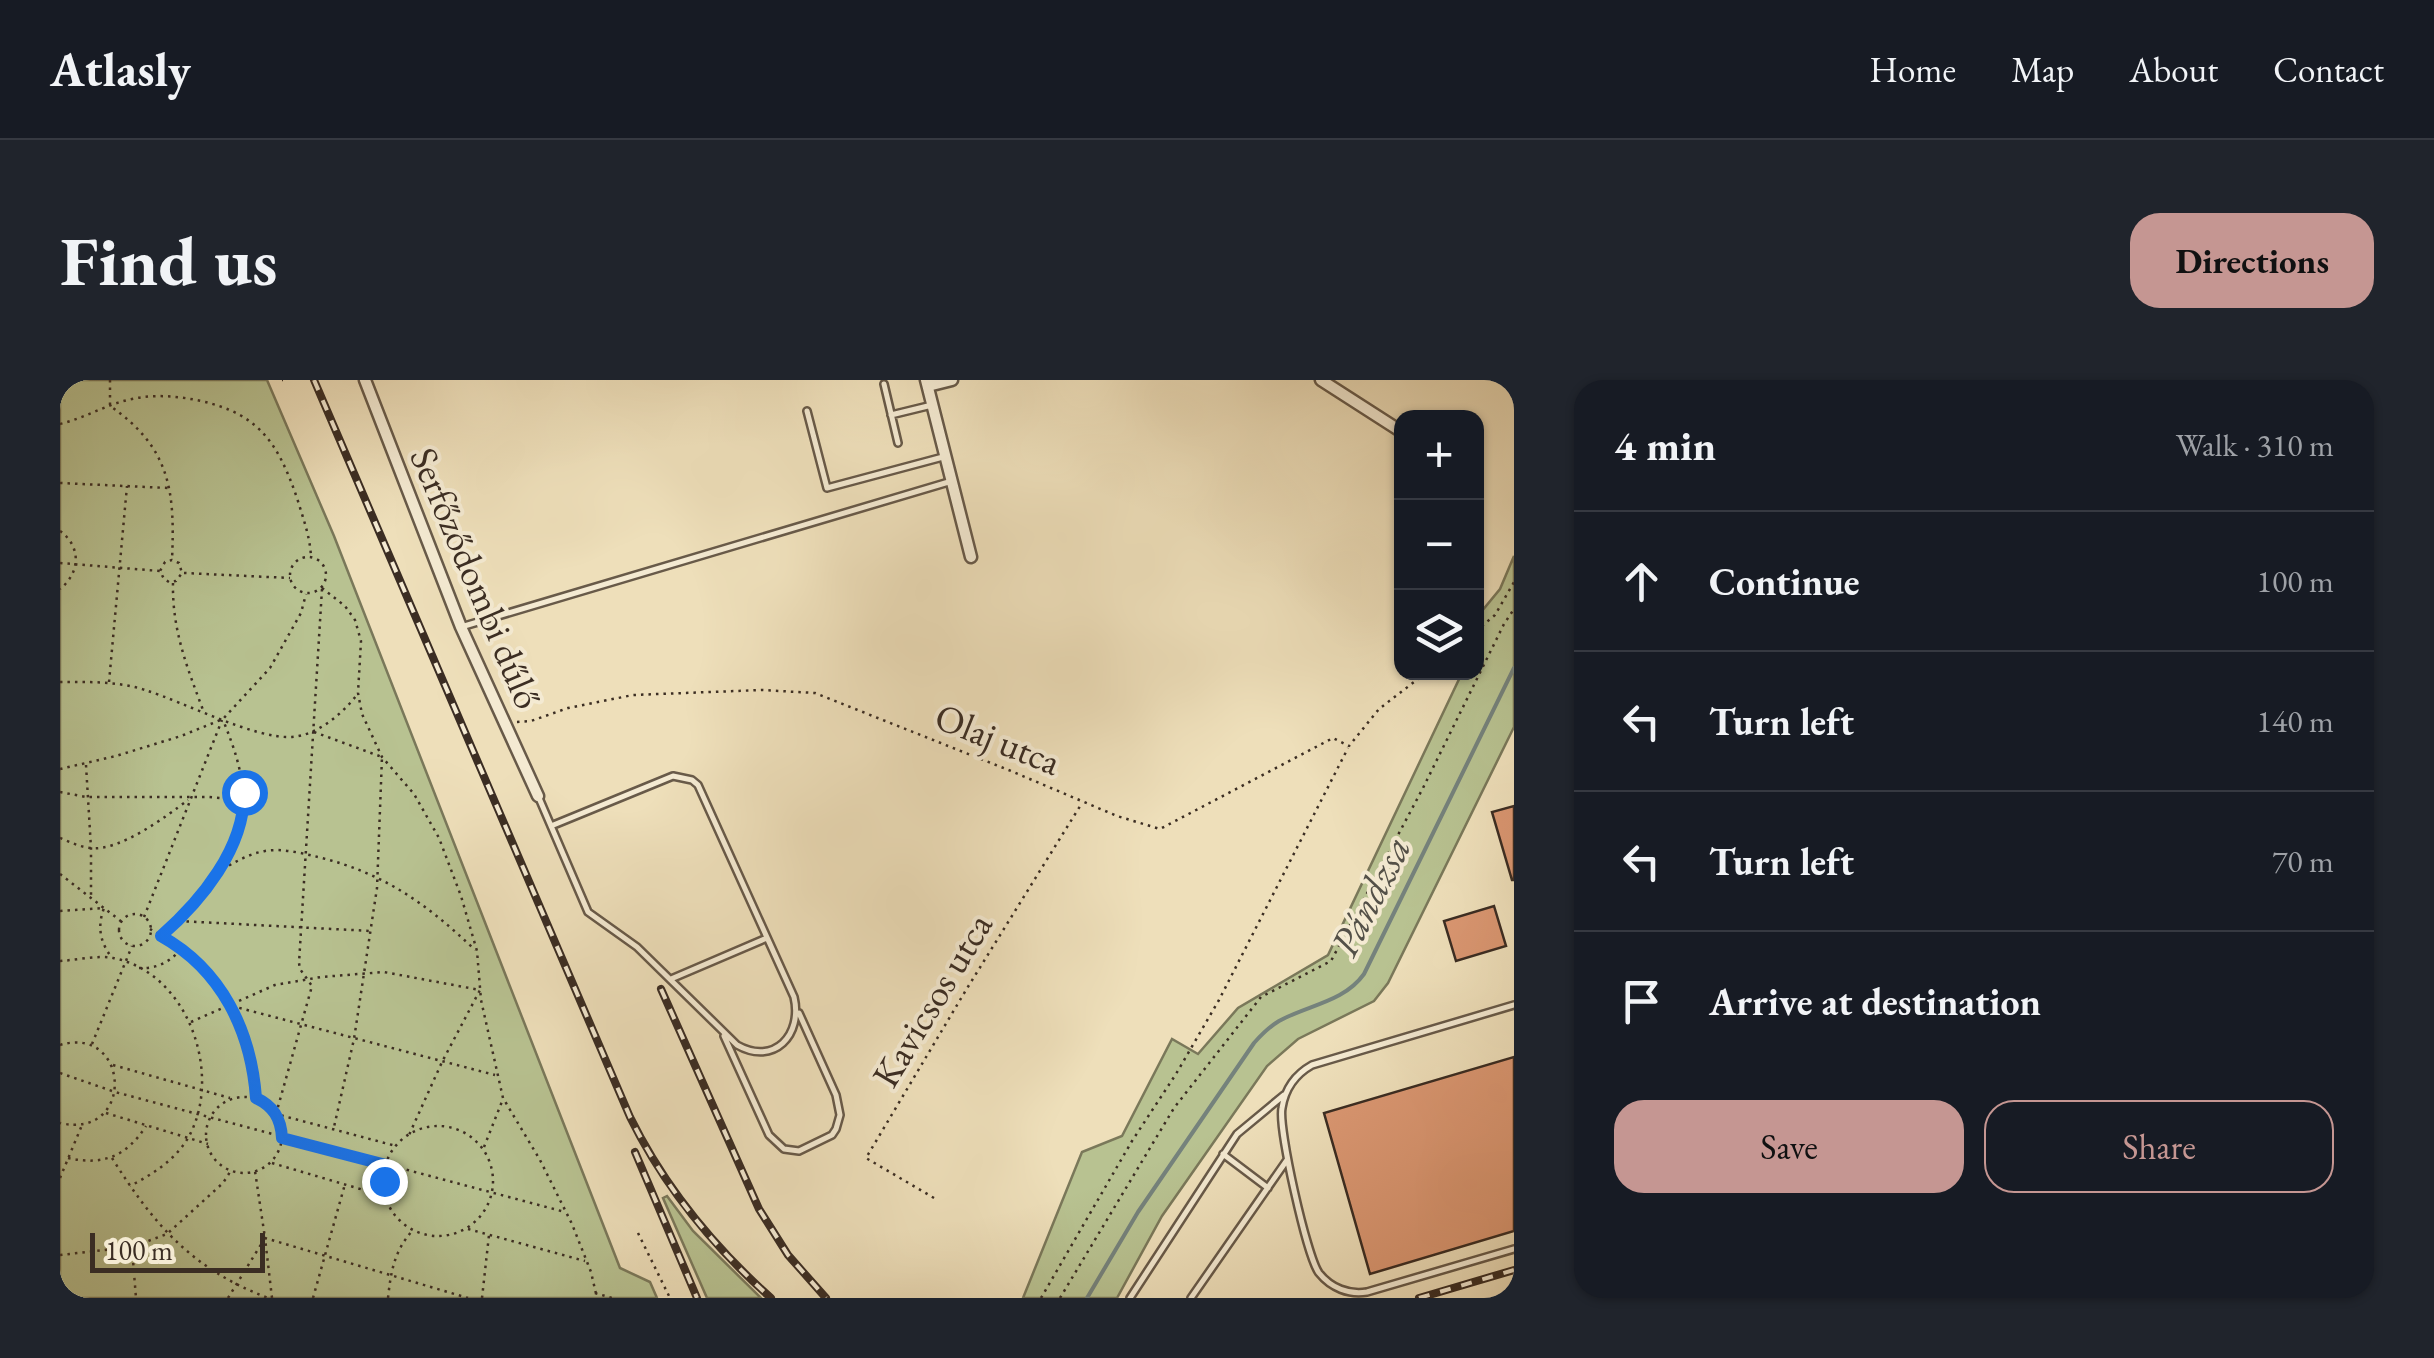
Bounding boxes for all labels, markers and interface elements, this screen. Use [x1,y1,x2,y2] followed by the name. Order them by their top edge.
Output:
[50,38,191,100] text: Atlasly
[1870,47,1956,92] text: Home
[2011,47,2074,92] text: Map
[2129,47,2218,92] text: About
[2273,47,2384,92] text: Contact
[2130,213,2374,308] button: Directions
[60,215,278,306] text: Find us
[1394,410,1484,680] map controls
[1394,410,1484,500] button: +
[1614,418,1716,473] text: 4 min
[2176,424,2334,466] text: Walk · 310 m
[399,440,554,716] street label: Serfőződombi dűlő
[1394,500,1484,590] button: −
[1614,554,1669,609] icon: ahead
[1709,557,1860,606] text: Continue
[2257,560,2334,602] text: 100 m
[1394,590,1484,680] button: layers
[928,691,1069,786] street label: Olaj utca
[1614,694,1669,749] icon: left
[1709,697,1854,746] text: Turn left
[2257,700,2334,742] text: 140 m
[222,770,268,816] route start
[1318,827,1422,965] water label: Pándzsa
[1614,834,1669,889] icon: left
[1709,837,1854,886] text: Turn left
[2272,840,2334,882] text: 70 m
[860,903,1003,1096] street label: Kavicsos utca
[1614,974,1669,1029] icon: arrive
[1709,977,2041,1026] text: Arrive at destination
[1614,1100,1964,1193] button: Save
[1984,1100,2334,1193] button: Share
[362,1159,408,1205] route end
[90,1228,265,1273] scale bar
[105,1232,173,1268] text: 100 m

